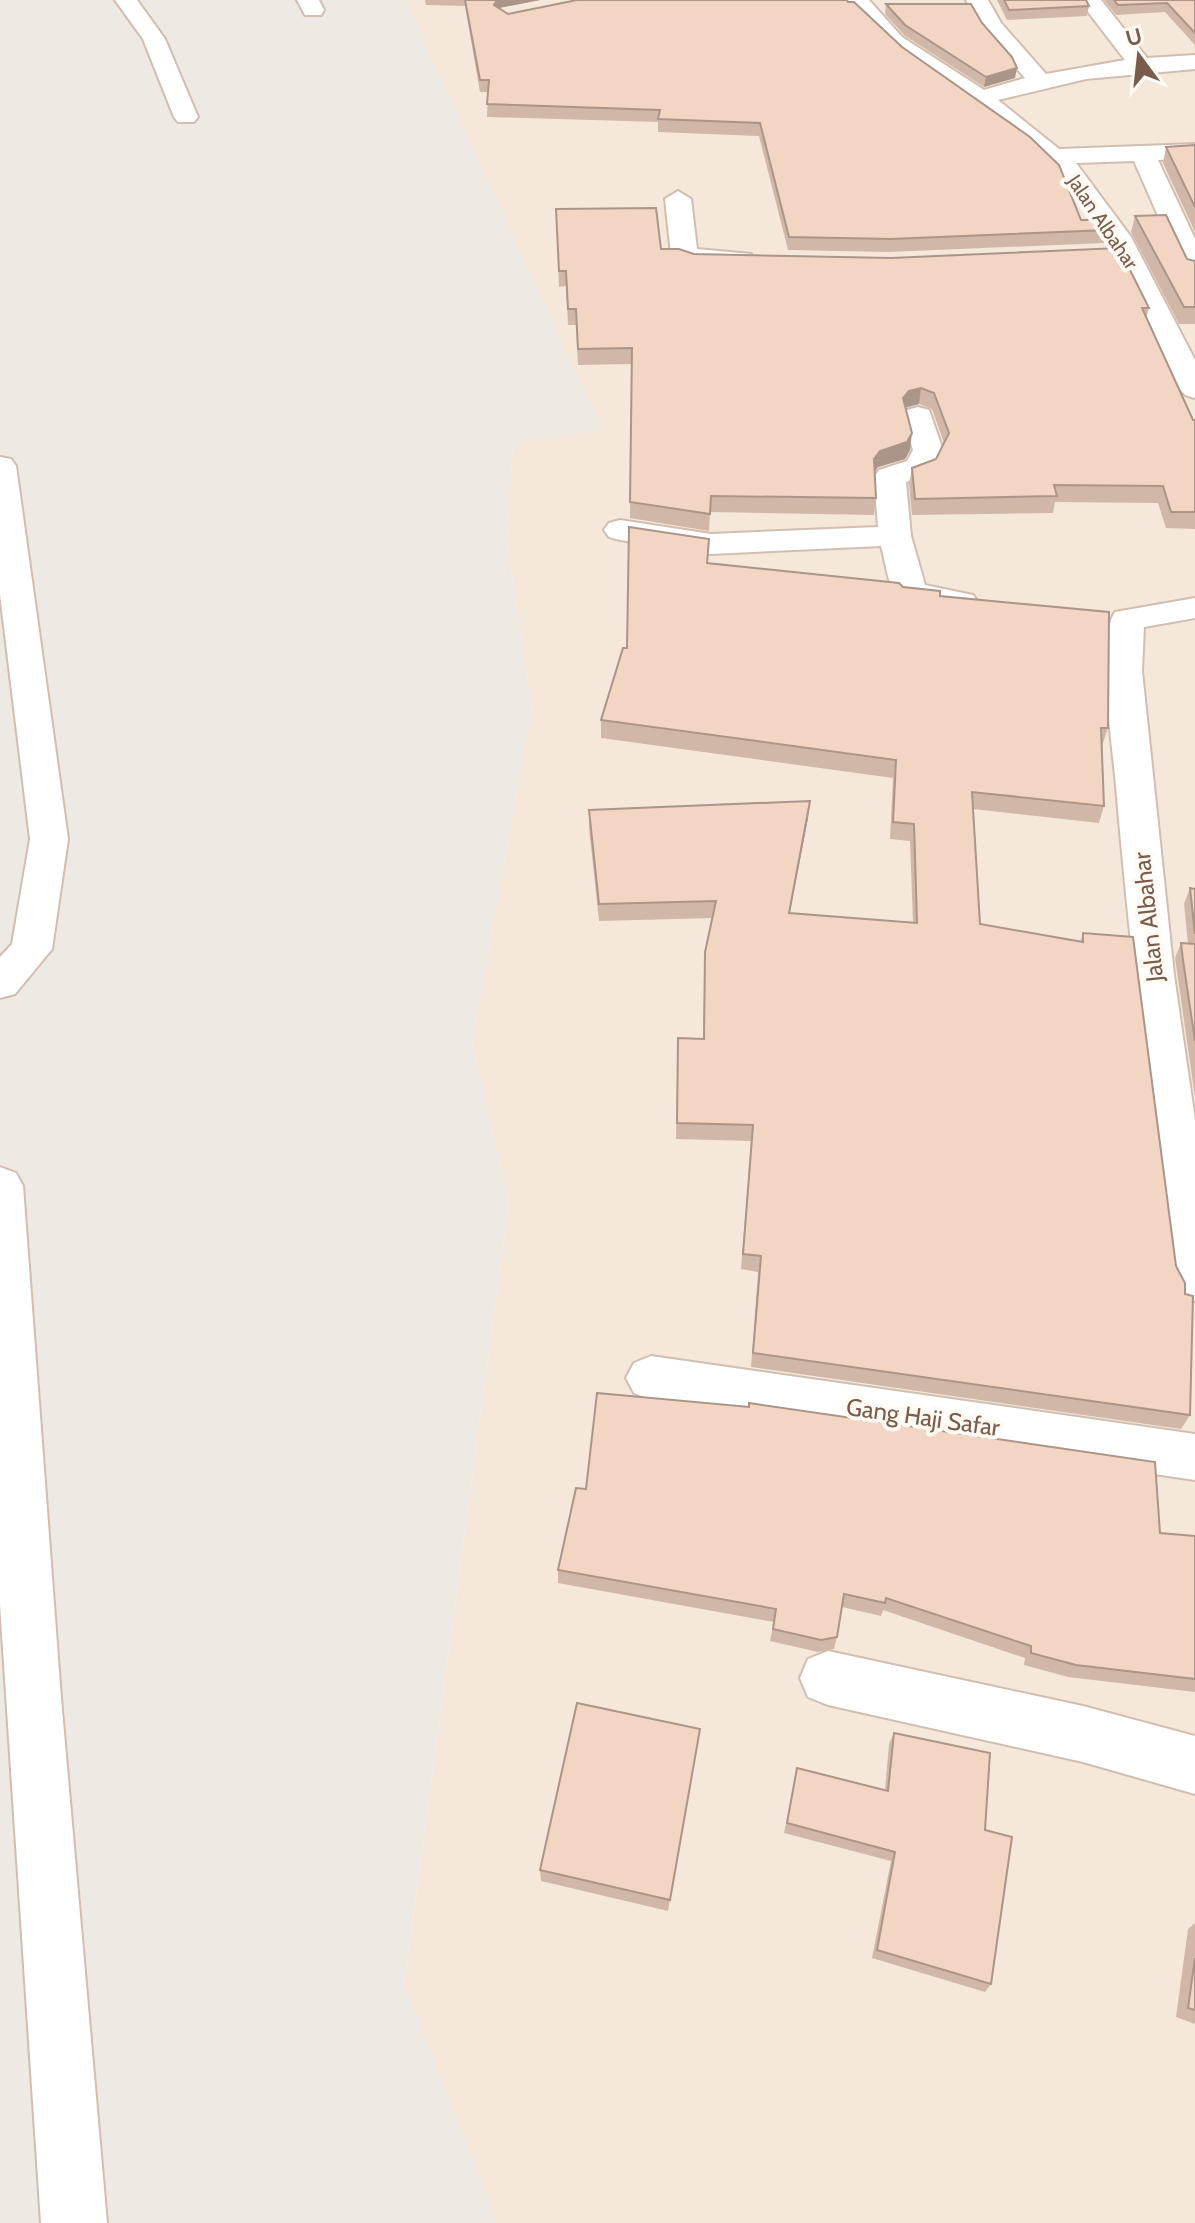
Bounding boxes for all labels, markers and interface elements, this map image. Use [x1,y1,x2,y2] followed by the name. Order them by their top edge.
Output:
[1099,16,1179,96] north arrow
[1123,22,1145,52] text: U
[1062,169,1144,274] street label: Jalan Albahar
[1127,850,1169,984] street label: Jalan Albahar
[844,1392,1002,1442] street label: Gang Haji Safar

